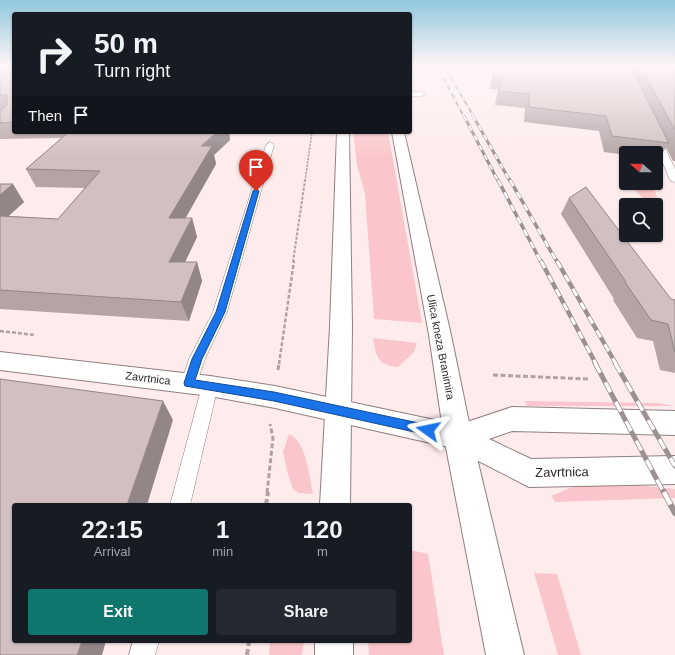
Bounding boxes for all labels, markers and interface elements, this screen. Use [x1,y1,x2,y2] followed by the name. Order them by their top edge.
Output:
[28,28,80,80] icon: right
[94,28,158,59] text: 50 m
[94,61,170,81] text: Turn right
[70,104,92,126] icon: arrive
[28,107,62,124] text: Then
[619,146,663,190] north arrow
[619,146,663,242] map controls
[239,150,273,191] pin
[245,156,267,178] icon: arrive
[619,198,663,242] button: search
[425,293,457,402] street label: Ulica kneza Branimira
[125,369,172,387] street label: Zavrtnica
[407,409,449,451] position arrow
[535,464,590,480] street label: Zavrtnica
[81,516,143,543] text: 22:15
[216,516,229,543] text: 1
[303,516,343,543] text: 120
[94,544,131,559] text: Arrival
[212,544,233,559] text: min
[317,544,328,559] text: m
[28,589,208,635] button: Exit
[216,589,396,635] button: Share

